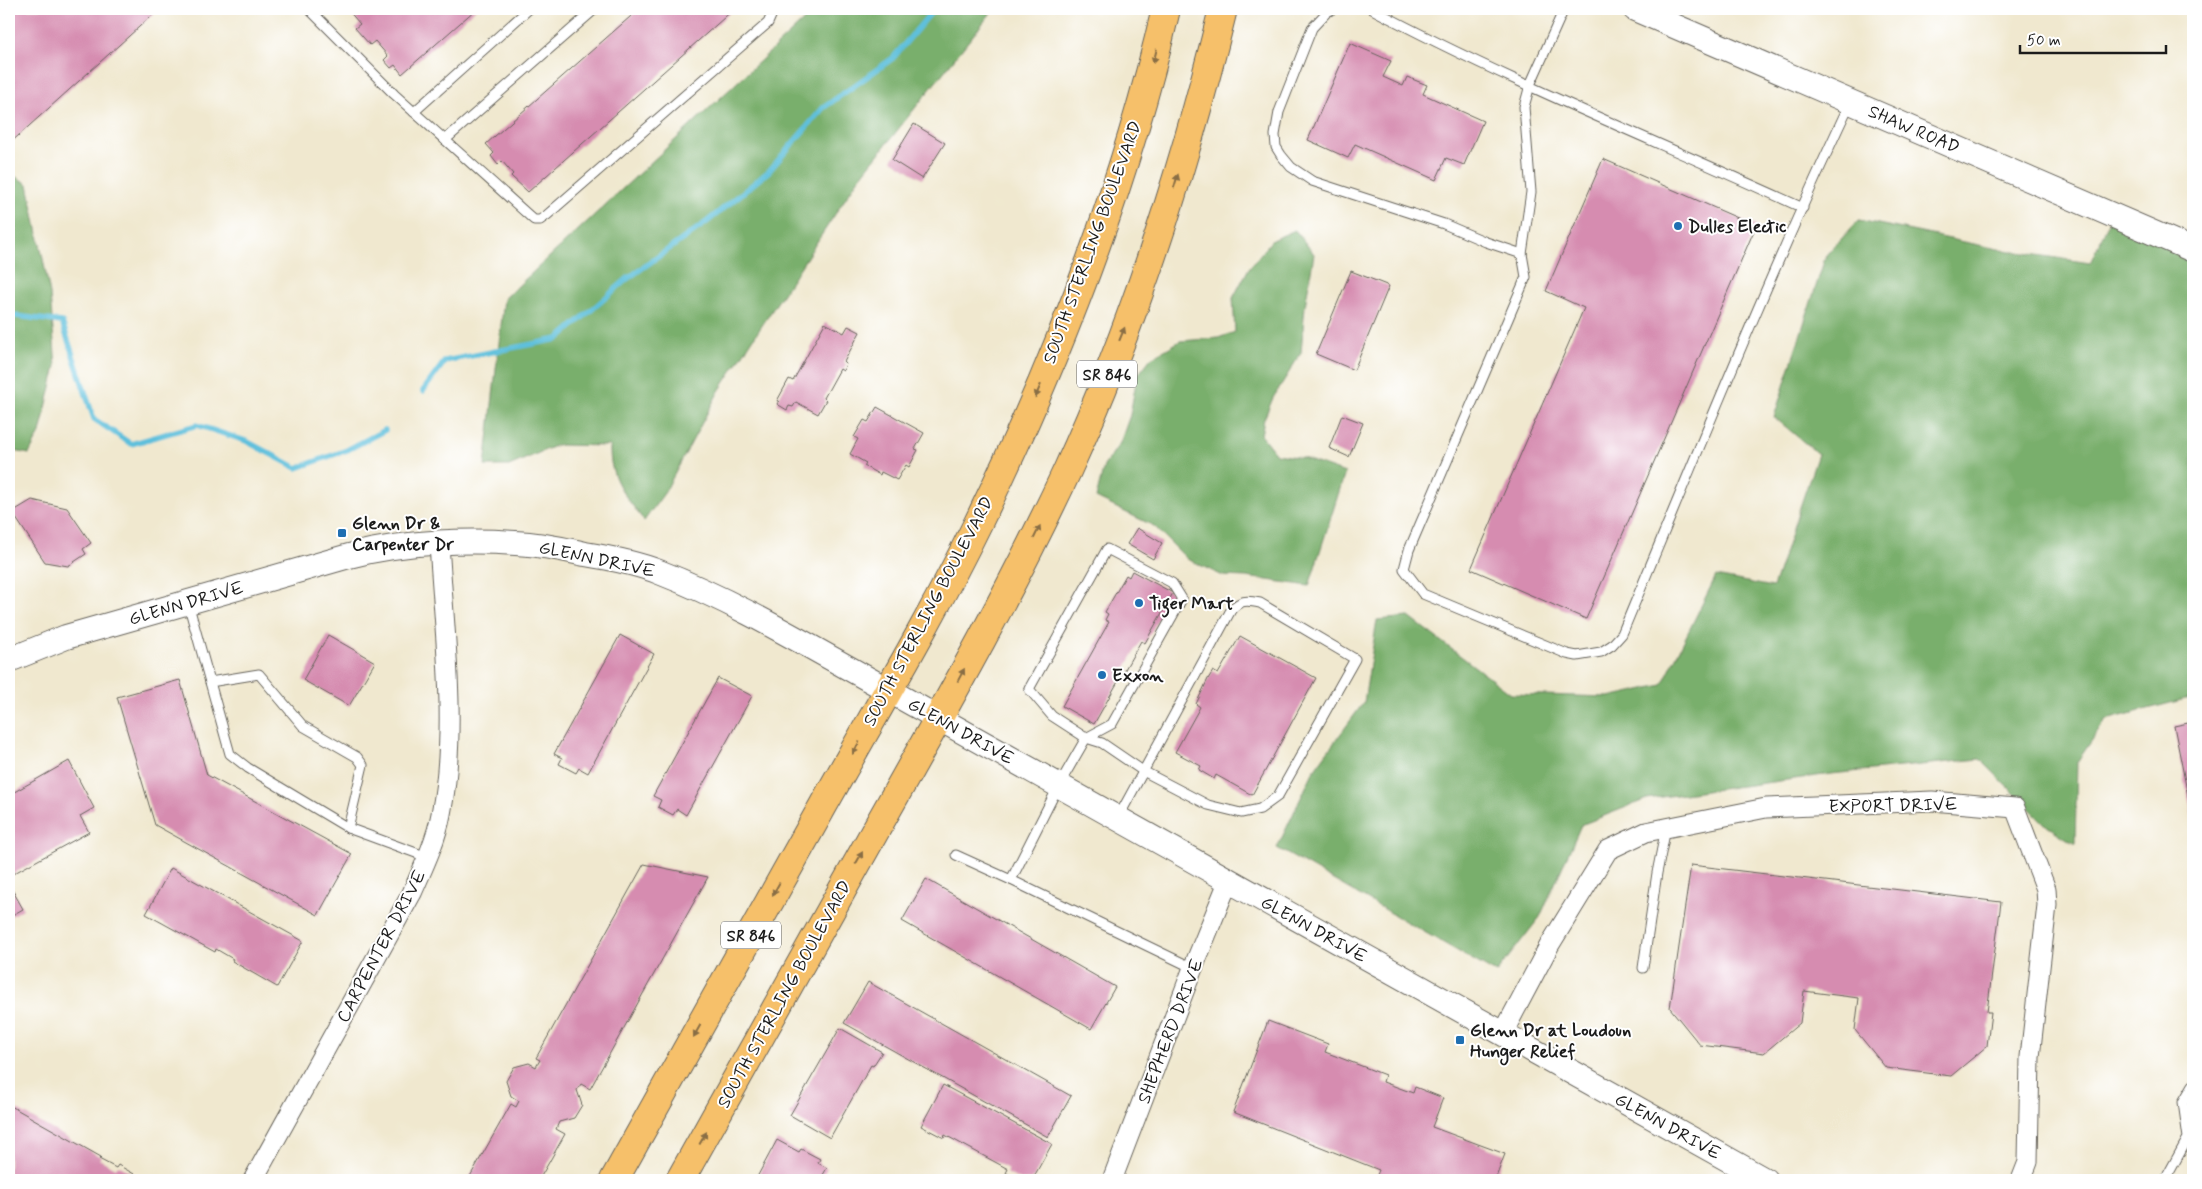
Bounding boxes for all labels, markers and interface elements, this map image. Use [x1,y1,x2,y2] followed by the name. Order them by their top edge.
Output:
[2020,22,2166,54] scale bar
[2027,31,2061,51] text: 50 m
[1151,49,1159,64] one-way arrow
[1864,100,1963,160] street label: SHAW ROAD
[1038,118,1148,367] street label: SOUTH STERLING BOULEVARD
[1173,174,1180,189] one-way arrow
[1688,215,1787,239] place label: Dulles Electic
[1672,220,1684,232] marker: Dulles Electic
[1119,327,1127,342] one-way arrow
[1077,360,1137,388] road number: SR 846
[1033,384,1041,398] one-way arrow
[858,492,1000,730] street label: SOUTH STERLING BOULEVARD
[352,512,454,557] place label: Glenn Dr & Carpenter Dr
[1033,524,1041,539] one-way arrow
[336,527,348,539] marker: Glenn Dr & Carpenter Dr
[536,536,657,584] street label: GLENN DRIVE
[126,576,247,632] street label: GLENN DRIVE
[1149,592,1234,618] place label: Tiger Mart
[1133,597,1145,609] marker: Tiger Mart
[1112,664,1164,688] place label: Exxon
[957,668,965,683] one-way arrow
[1096,669,1108,681] marker: Exxon
[903,693,1018,771] street label: GLENN DRIVE
[851,741,860,754] one-way arrow
[1828,793,1958,819] street label: EXPORT DRIVE
[855,852,864,865] one-way arrow
[331,866,432,1027] street label: CARPENTER DRIVE
[712,876,858,1113] street label: SOUTH STERLING BOULEVARD
[772,883,781,896] one-way arrow
[1256,891,1371,969] street label: GLENN DRIVE
[721,922,781,948] road number: SR 846
[1132,955,1210,1107] street label: SHEPHERD DRIVE
[1470,1019,1631,1066] place label: Glenn Dr at Loudoun Hunger Relief
[693,1024,701,1039] one-way arrow
[1454,1034,1466,1046] marker: Glenn Dr at Loudoun Hunger Relief
[1610,1088,1725,1166] street label: GLENN DRIVE
[699,1131,708,1144] one-way arrow

